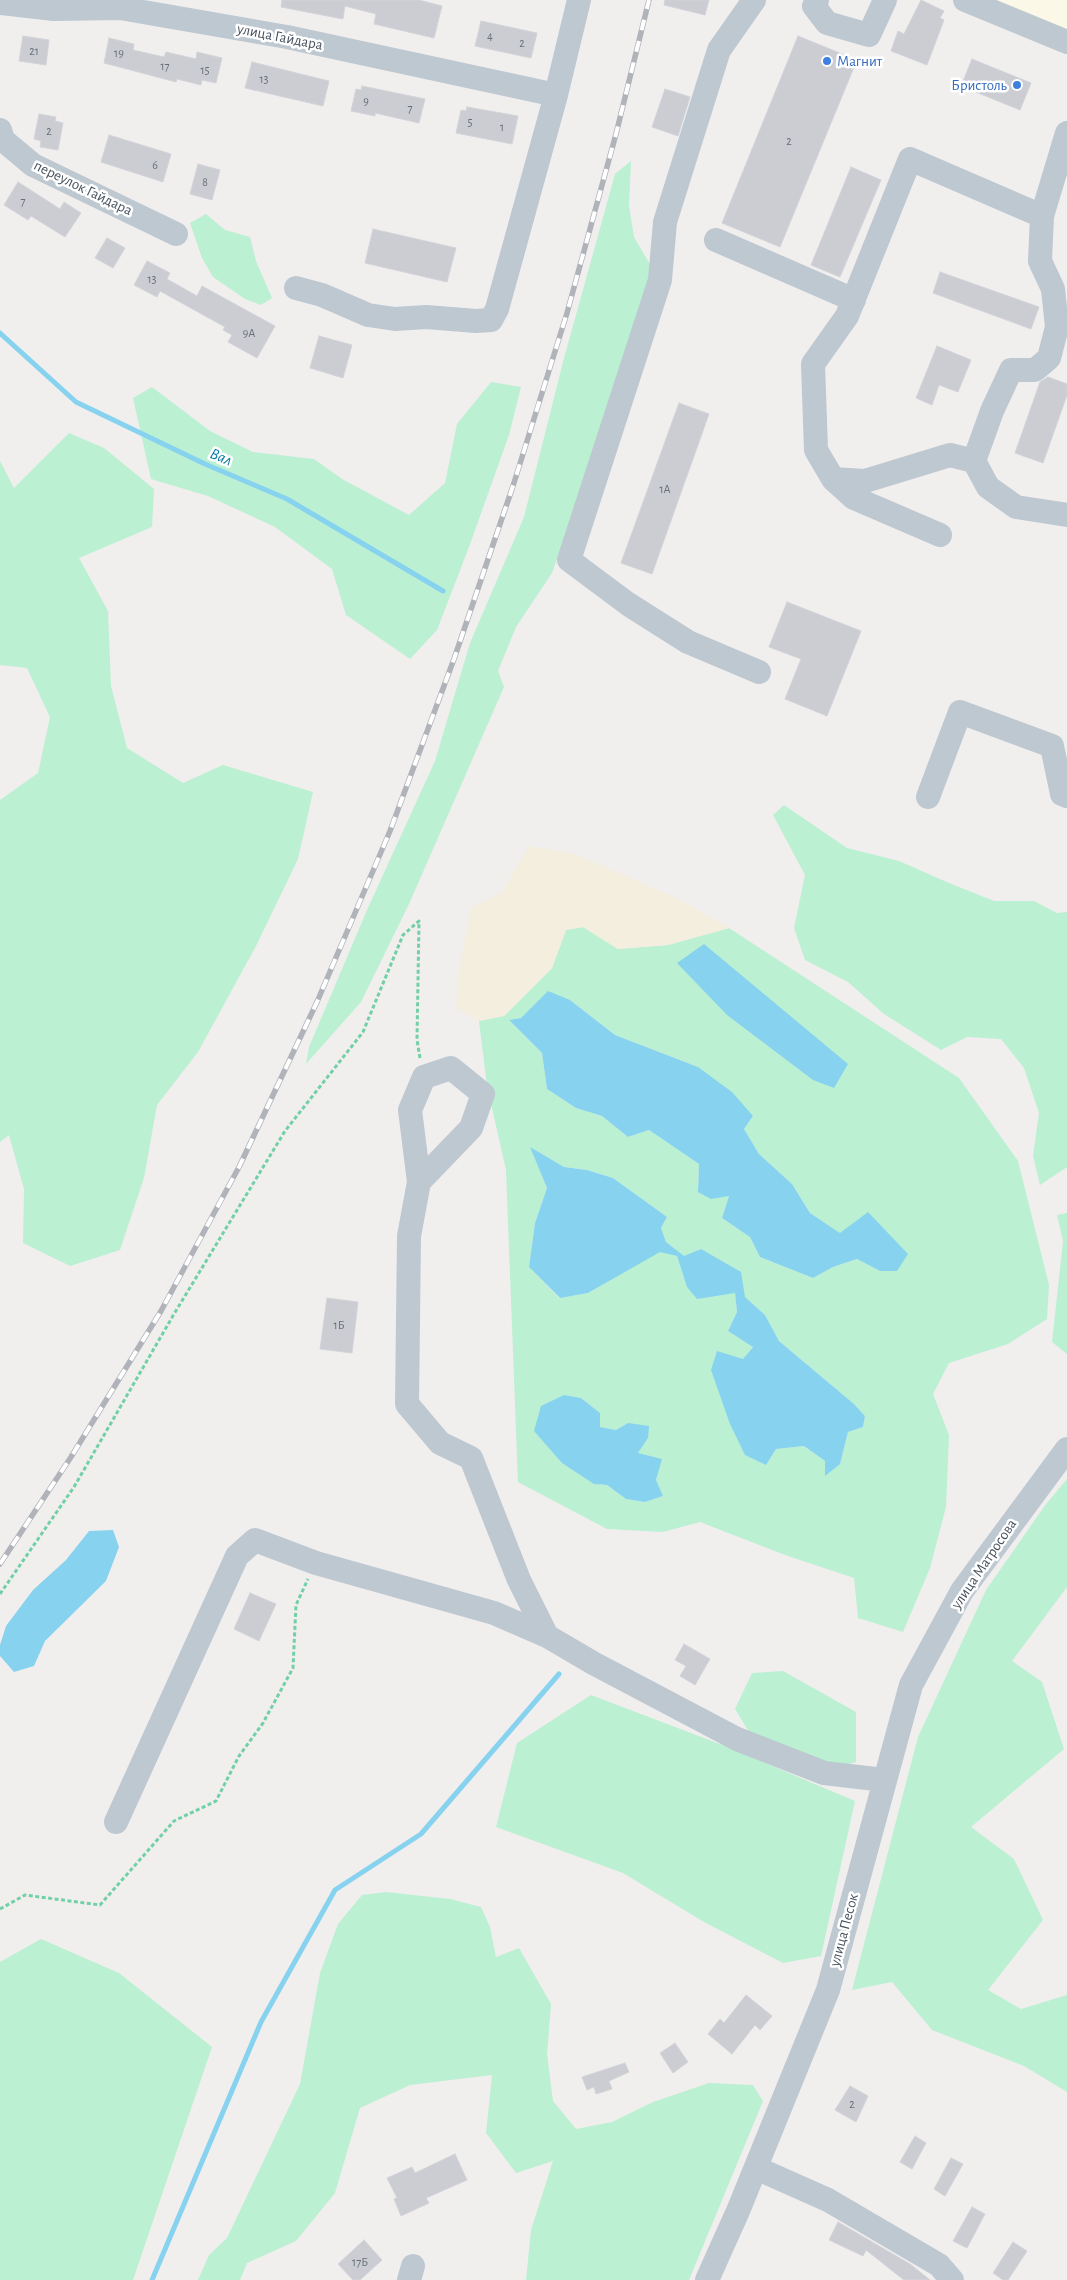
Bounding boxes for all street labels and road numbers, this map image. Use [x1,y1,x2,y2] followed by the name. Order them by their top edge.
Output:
[236,20,324,54] street label: улица Гайдара
[31,156,135,220] street label: переулок Гайдара
[947,1516,1021,1612] street label: улица Матросова
[826,1892,862,1968] street label: улица Песок

